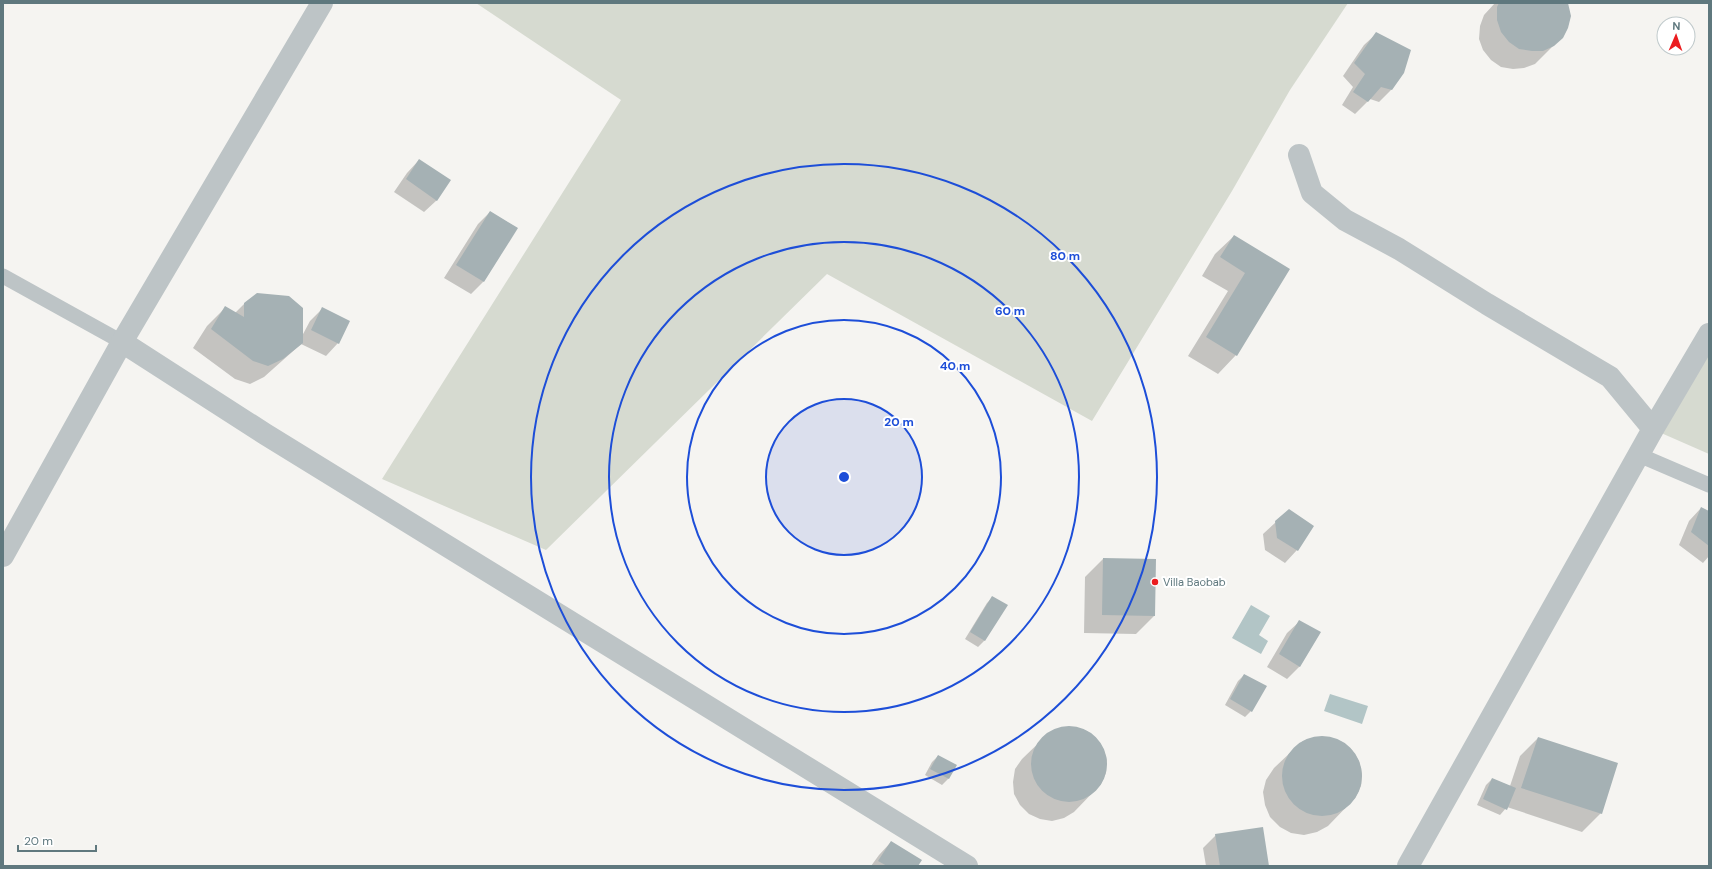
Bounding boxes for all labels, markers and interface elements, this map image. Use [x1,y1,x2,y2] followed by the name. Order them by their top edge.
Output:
[1656,16,1696,56] north arrow
[1672,19,1681,33] text: N
[1050,248,1080,264] text: 80 m
[995,303,1025,319] text: 60 m
[940,358,970,374] text: 40 m
[884,414,914,430] text: 20 m
[837,470,851,484] centre of rings
[1163,575,1226,589] place label: Villa Baobab
[1150,577,1160,587] marker: Villa Baobab
[18,827,96,853] scale bar
[24,833,53,849] text: 20 m

